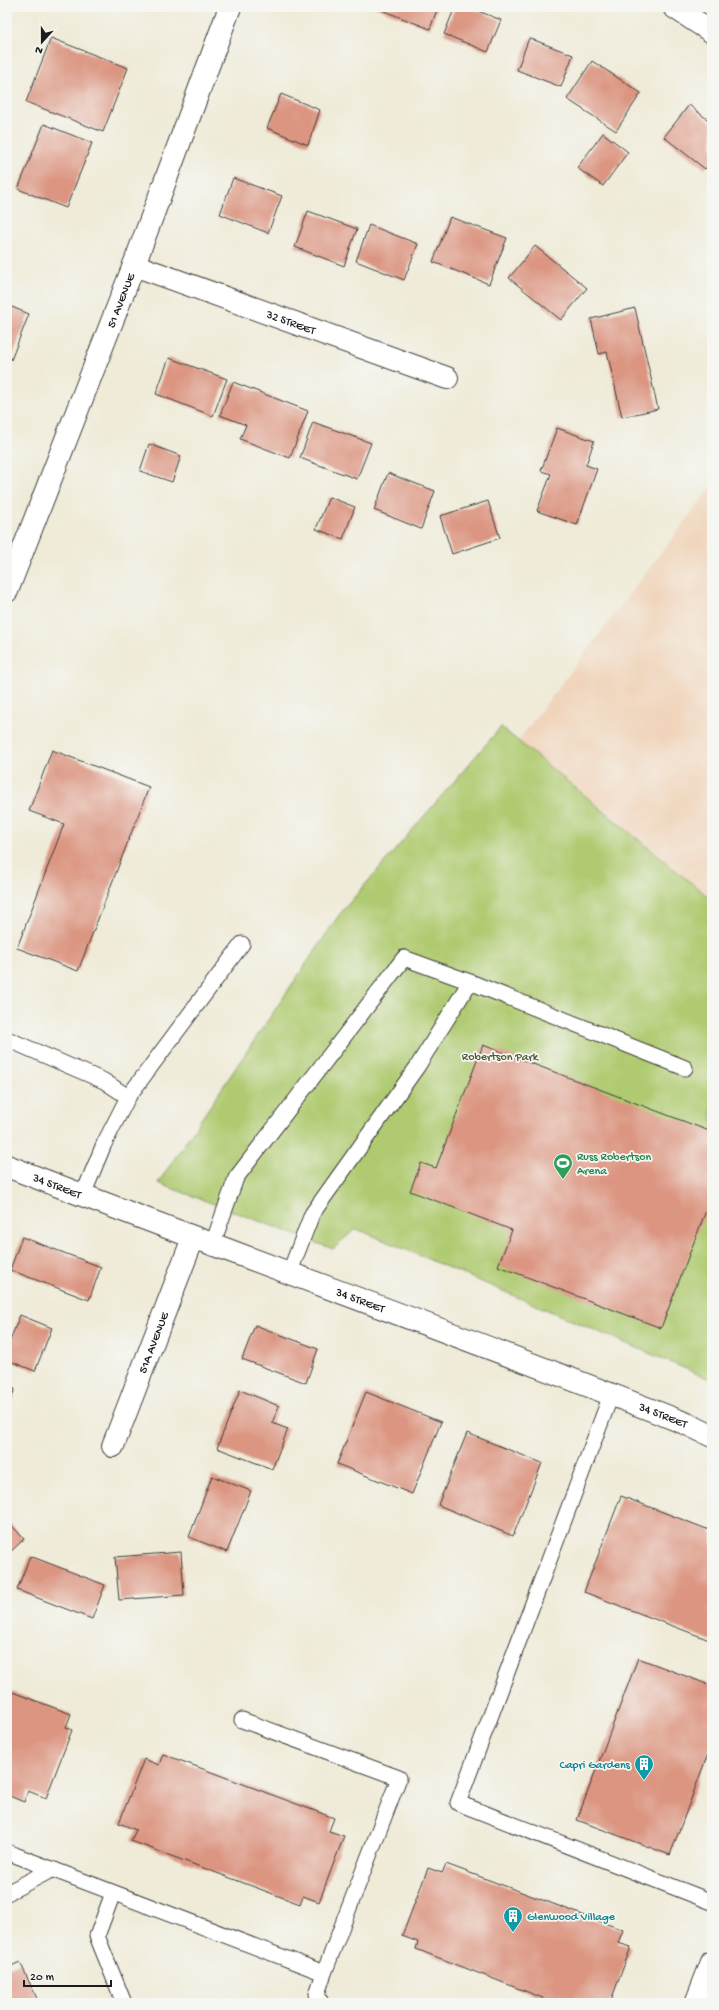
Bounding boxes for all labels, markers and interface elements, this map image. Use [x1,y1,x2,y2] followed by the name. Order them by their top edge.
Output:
[22,22,62,62] north arrow
[34,43,45,56] text: N
[105,271,139,330] street label: 51 AVENUE
[263,308,318,339] street label: 32 STREET
[462,1051,540,1065] park label: Robertson Park
[577,1151,651,1179] place label: Russ Robertson Arena
[552,1152,574,1180] sports icon: Russ Robertson Arena
[29,1171,84,1204] street label: 34 STREET
[333,1286,387,1317] street label: 34 STREET
[137,1310,173,1376] street label: 51A AVENUE
[636,1400,690,1433] street label: 34 STREET
[633,1753,655,1781] building icon: Capri Gardens
[559,1759,631,1773] place label: Capri Gardens
[502,1905,524,1933] building icon: Glenwood Village
[527,1911,616,1925] place label: Glenwood Village
[24,1962,111,1988] scale bar
[30,1971,55,1985] text: 20 m

